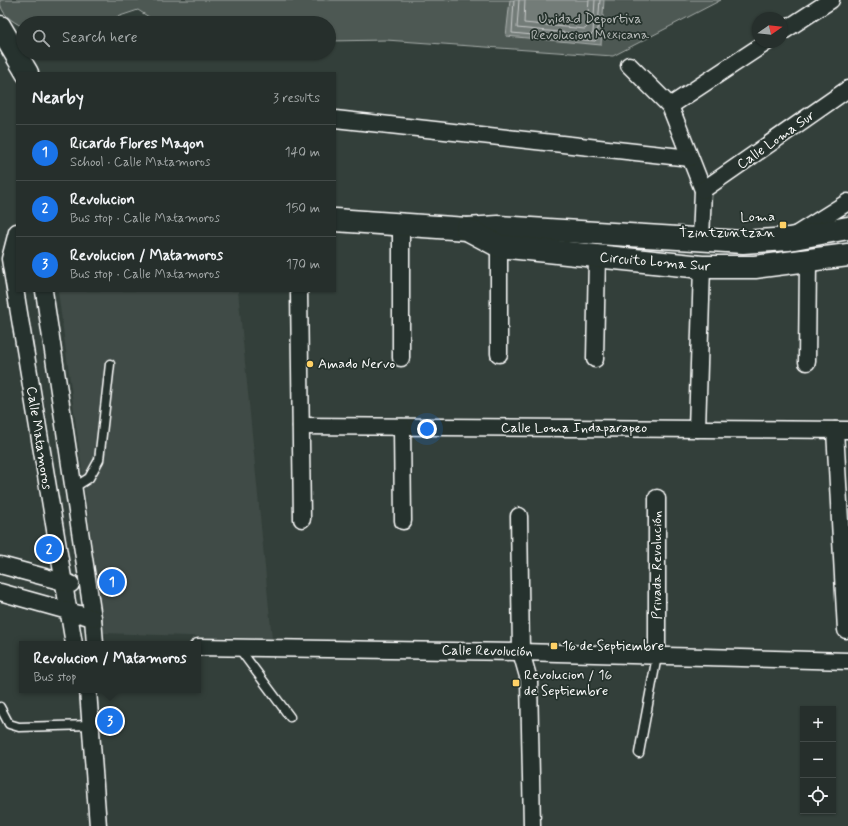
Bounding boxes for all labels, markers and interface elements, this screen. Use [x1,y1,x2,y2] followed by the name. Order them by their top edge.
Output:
[531,10,650,44] park label: Unidad Deportiva Revolucion Mexicana
[752,12,788,48] north arrow
[16,16,336,60] search box
[30,27,52,49] icon: search
[62,28,138,48] text: Search here
[32,87,84,109] text: Nearby
[273,90,320,107] text: 3 results
[733,106,819,174] street label: Calle Loma Sur
[70,134,204,154] text: Ricardo Flores Magon
[42,144,48,161] text: 1
[285,144,320,161] text: 140 m
[70,154,211,171] text: School · Calle Matamoros
[70,190,135,210] text: Revolucion
[42,200,48,217] text: 2
[286,200,320,217] text: 150 m
[679,208,775,242] place label: Loma Tzintzuntzan
[70,210,220,227] text: Bus stop · Calle Matamoros
[778,220,788,230] marker: Loma Tzintzuntzan
[70,246,223,266] text: Revolucion / Matamoros
[599,248,711,276] street label: Circuito Loma Sur
[42,256,48,273] text: 3
[286,256,320,273] text: 170 m
[70,266,220,283] text: Bus stop · Calle Matamoros
[318,355,396,373] place label: Amado Nervo
[305,359,315,369] marker: Amado Nervo
[22,385,56,491] street label: Calle Matamoros
[417,419,437,439] your location
[501,419,647,437] street label: Calle Loma Indaparapeo
[648,511,666,619] street label: Privada Revolución
[36,534,62,564] pin: 2
[99,567,125,597] pin: 1
[562,637,664,655] place label: 16 de Septiembre
[19,641,201,693] popup
[441,641,533,661] street label: Calle Revolución
[549,641,559,651] marker: 16 de Septiembre
[33,649,187,669] text: Revolucion / Matamoros
[524,666,612,700] place label: Revolucion / 16 de Septiembre
[33,669,77,686] text: Bus stop
[511,678,521,688] marker: Revolucion / 16 de Septiembre
[97,706,123,736] pin: 3
[800,706,836,814] map controls
[800,706,836,742] button: +
[800,742,836,778] button: −
[800,778,836,814] button: locate

